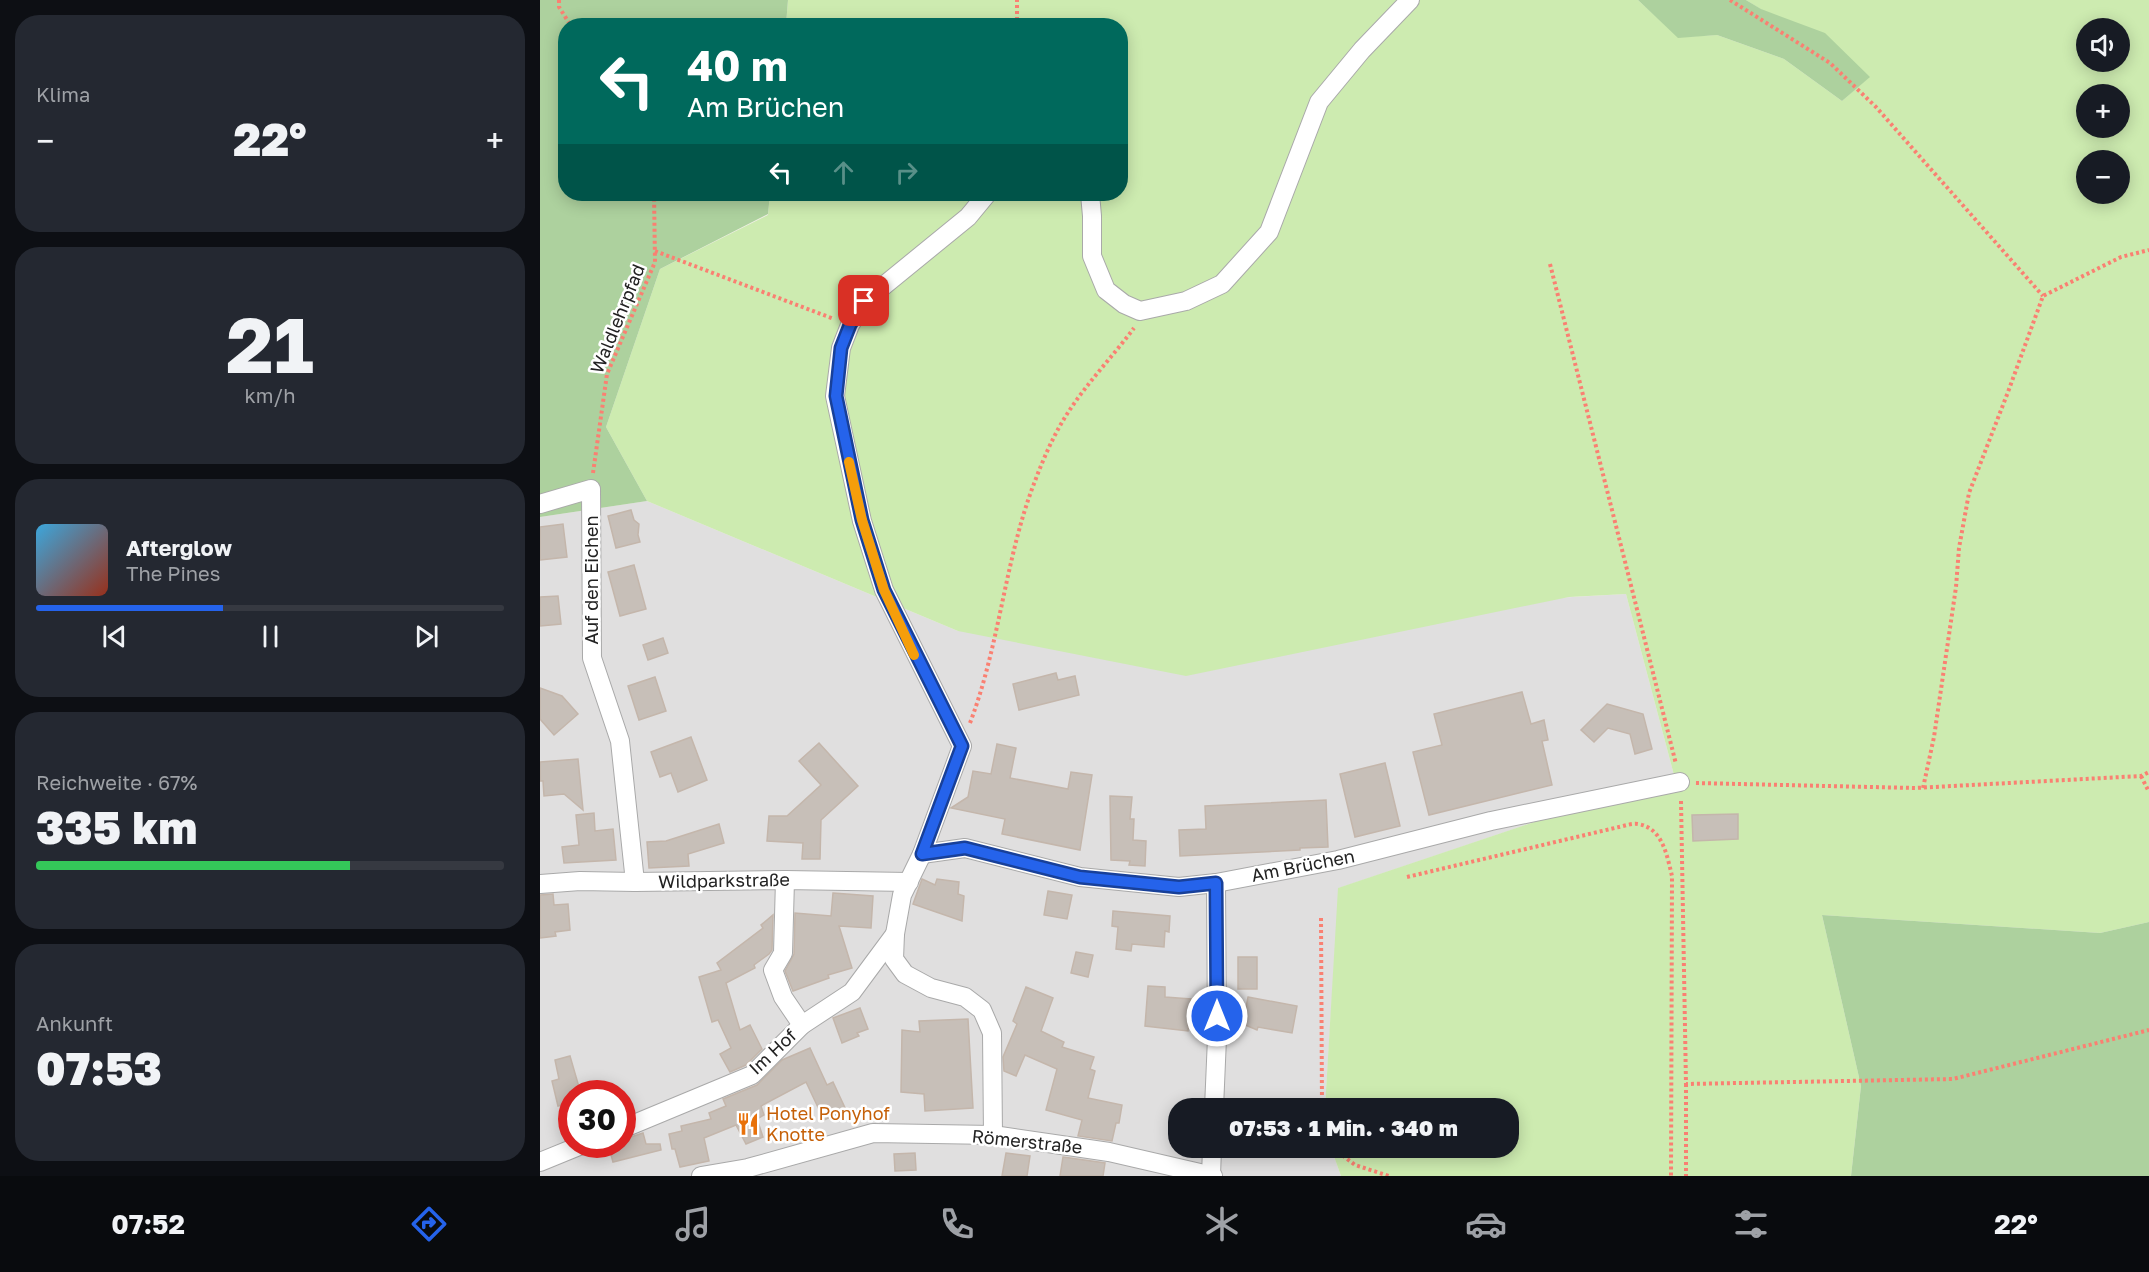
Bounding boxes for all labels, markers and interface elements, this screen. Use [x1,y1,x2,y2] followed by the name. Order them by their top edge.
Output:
[2076,18,2130,204] map controls
[2076,18,2130,72] button: sound
[687,40,788,90] text: 40 m
[588,42,666,120] icon: left
[36,82,90,106] text: Klima
[2076,84,2130,138] button: +
[687,91,844,123] text: Am Brüchen
[233,112,307,166] text: 22°
[36,121,54,160] text: −
[486,121,504,160] text: +
[2076,150,2130,204] button: −
[764,156,797,189] icon: left
[827,156,860,189] icon: ahead
[890,156,923,189] icon: right
[585,261,649,376] street label: Waldlehrpfad
[838,275,889,326] pin
[847,284,880,317] icon: arrive
[226,297,314,390] text: 21
[245,383,295,407] text: km/h
[580,516,602,644] street label: Auf den Eichen
[126,534,232,561] text: Afterglow
[126,561,220,585] text: The Pines
[98,620,131,653] icon: previous
[254,620,287,653] icon: pause
[410,620,443,653] icon: next
[36,770,197,794] text: Reichweite · 67%
[36,800,197,854] text: 335 km
[1249,844,1356,886] street label: Am Brüchen
[658,868,790,892] street label: Wildparkstraße
[1185,984,1249,1048] position arrow
[36,1011,113,1035] text: Ankunft
[744,1024,801,1079] street label: Im Hof
[36,1041,162,1095] text: 07:53
[558,1080,636,1158] speed limit sign: 30
[766,1102,890,1145] place label: Hotel Ponyhof Knotte
[735,1111,761,1137] restaurant icon: Hotel Ponyhof Knotte
[1229,1114,1458,1141] text: 07:53 · 1 Min. · 340 m
[971,1124,1083,1158] street label: Römerstraße
[408,1203,450,1245] icon: directions
[672,1203,714,1245] icon: music
[936,1203,978,1245] icon: phone
[1201,1203,1243,1245] icon: climate
[1465,1203,1507,1245] icon: car
[1730,1203,1772,1245] icon: filters
[111,1208,185,1240] text: 07:52
[1994,1208,2038,1240] text: 22°

